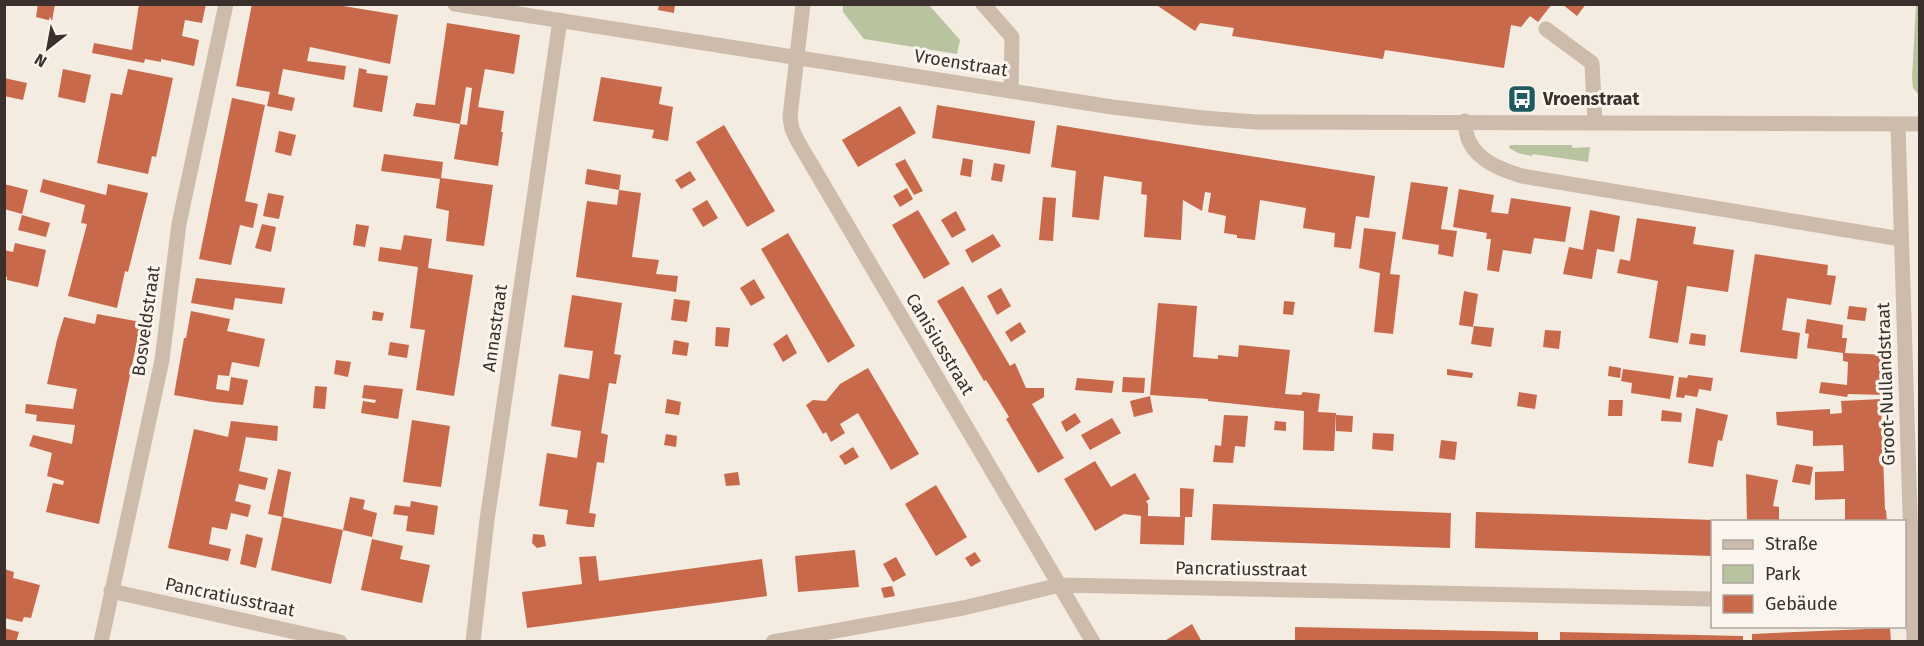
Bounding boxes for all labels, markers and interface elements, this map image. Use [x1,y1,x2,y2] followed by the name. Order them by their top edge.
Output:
[18,18,78,78] north arrow
[913,45,1010,81] street label: Vroenstraat
[31,50,50,71] text: N
[1506,83,1538,115] bus stop icon: Vroenstraat
[1542,88,1640,110] place label: Vroenstraat
[127,264,165,378] street label: Bosveldstraat
[478,282,512,373] street label: Annastraat
[901,289,979,399] street label: Canisiusstraat
[1872,301,1900,466] street label: Groot-Nullandstraat
[1711,520,1906,628] legend
[1765,533,1818,555] text: Straße
[1175,557,1308,581] street label: Pancratiusstraat
[1765,563,1801,585] text: Park
[163,573,297,622] street label: Pancratiusstraat
[1765,593,1838,615] text: Gebäude

